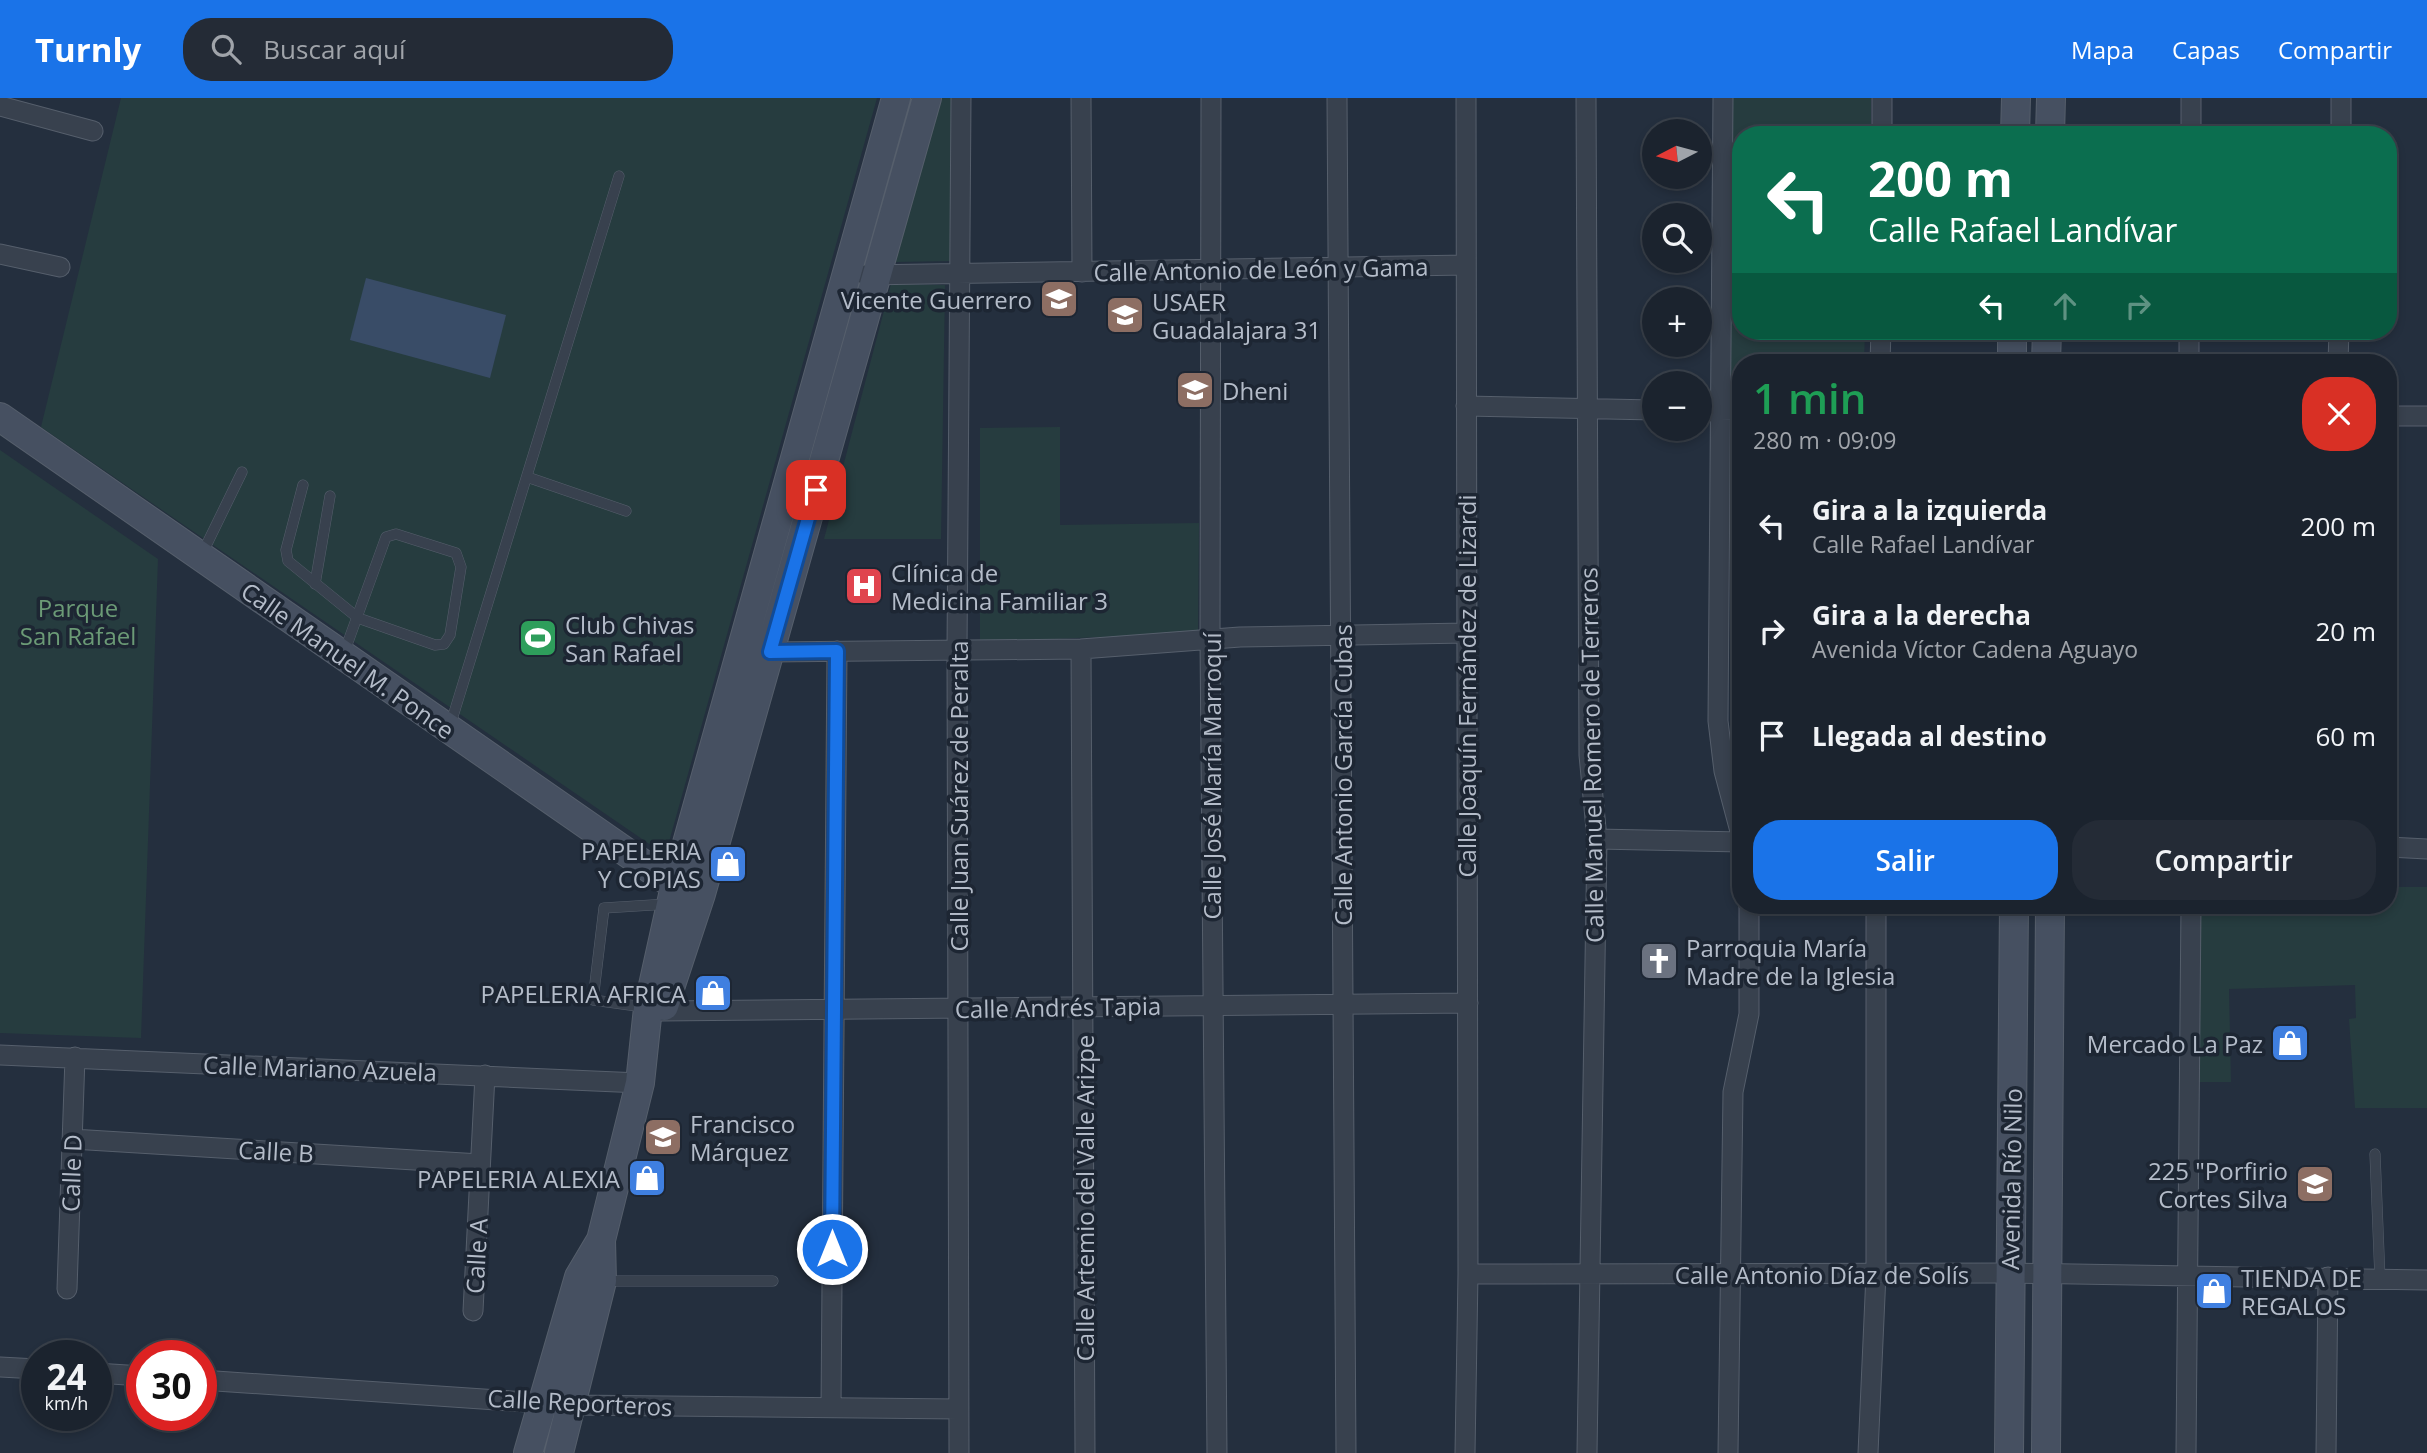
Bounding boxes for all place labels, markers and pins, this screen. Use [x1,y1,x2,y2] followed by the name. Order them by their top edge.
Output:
[1038,278,1080,320] school or university icon: Vicente Guerrero
[841,283,1032,316] place label: Vicente Guerrero
[1152,285,1321,346] place label: USAER Guadalajara 31
[1104,294,1146,336] school or university icon: USAER Guadalajara 31
[1174,369,1216,411] school or university icon: Dheni
[1222,374,1288,407] place label: Dheni
[786,460,846,520] pin
[891,556,1108,617] place label: Clínica de Medicina Familiar 3
[843,565,885,607] hospital icon: Clínica de Medicina Familiar 3
[565,608,694,669] place label: Club Chivas San Rafael
[517,617,559,659] sports icon: Club Chivas San Rafael
[581,834,702,895] place label: PAPELERIA Y COPIAS
[707,843,749,885] shop icon: PAPELERIA Y COPIAS
[1686,931,1895,992] place label: Parroquia María Madre de la Iglesia
[1638,940,1680,982] church icon: Parroquia María Madre de la Iglesia
[692,972,734,1014] shop icon: PAPELERIA AFRICA
[480,977,687,1010] place label: PAPELERIA AFRICA
[2269,1022,2311,1064] shop icon: Mercado La Paz
[2087,1027,2263,1060] place label: Mercado La Paz
[690,1107,795,1168] place label: Francisco Márquez
[642,1116,684,1158] school or university icon: Francisco Márquez
[2148,1154,2288,1215] place label: 225 "Porfirio Cortes Silva
[626,1157,668,1199] shop icon: PAPELERIA ALEXIA
[417,1162,621,1195] place label: PAPELERIA ALEXIA
[2294,1163,2336,1205] school or university icon: 225 "Porfirio Cortes Silva
[2241,1261,2362,1322] place label: TIENDA DE REGALOS
[2193,1270,2235,1312] shop icon: TIENDA DE REGALOS

